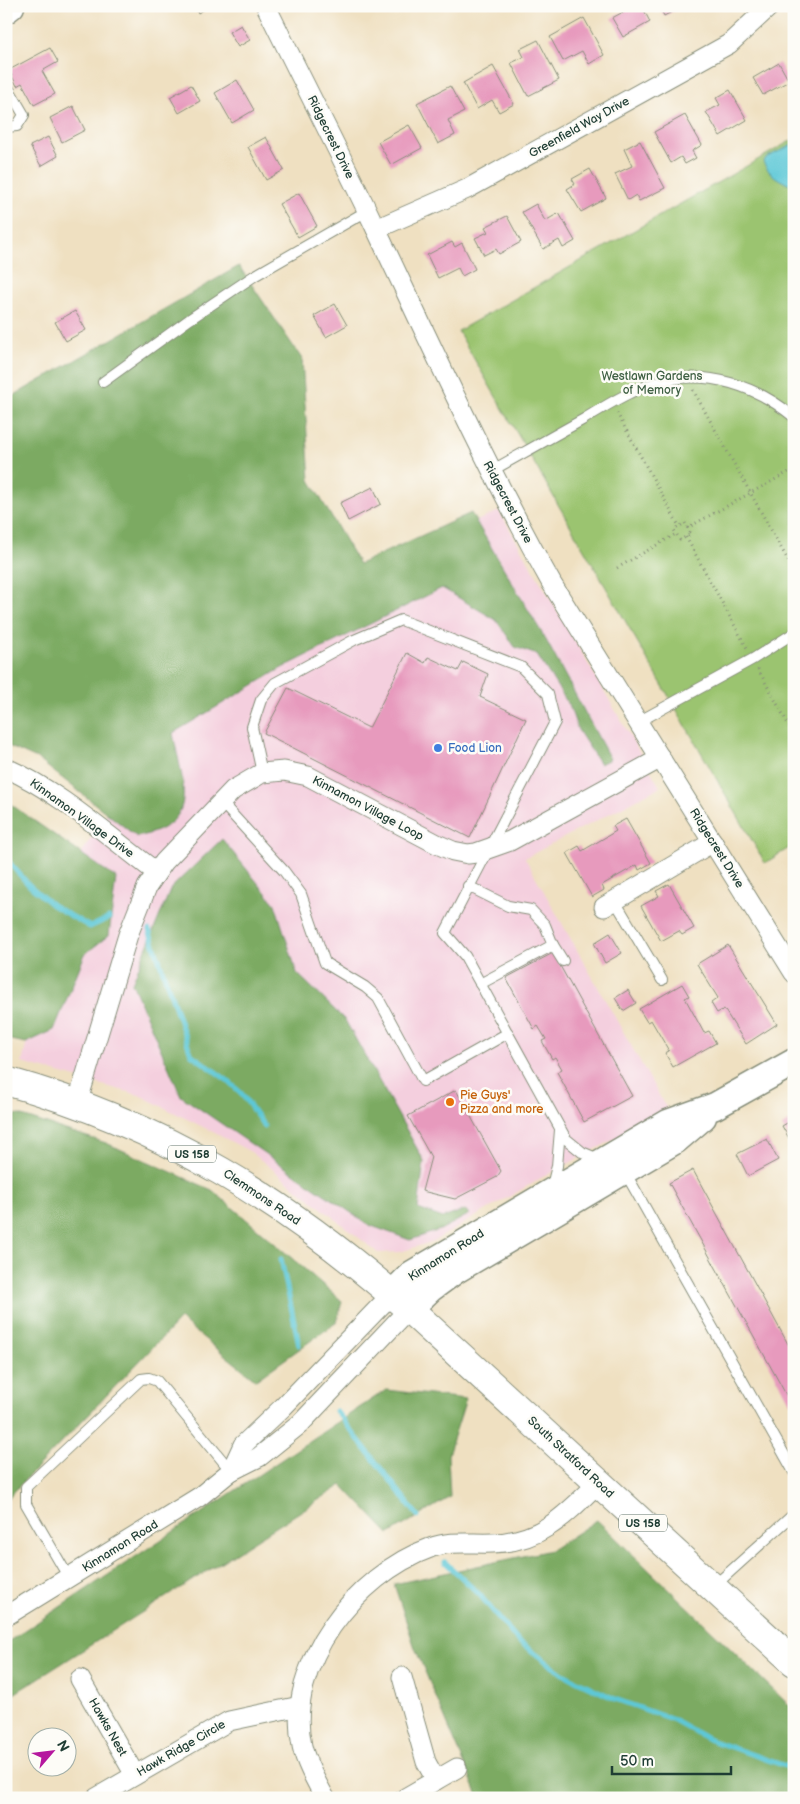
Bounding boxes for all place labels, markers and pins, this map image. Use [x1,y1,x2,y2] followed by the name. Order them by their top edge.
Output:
[448,741,502,756] place label: Food Lion
[432,742,444,754] marker: Food Lion
[460,1088,543,1117] place label: Pie Guys' Pizza and more
[444,1096,456,1108] marker: Pie Guys' Pizza and more

